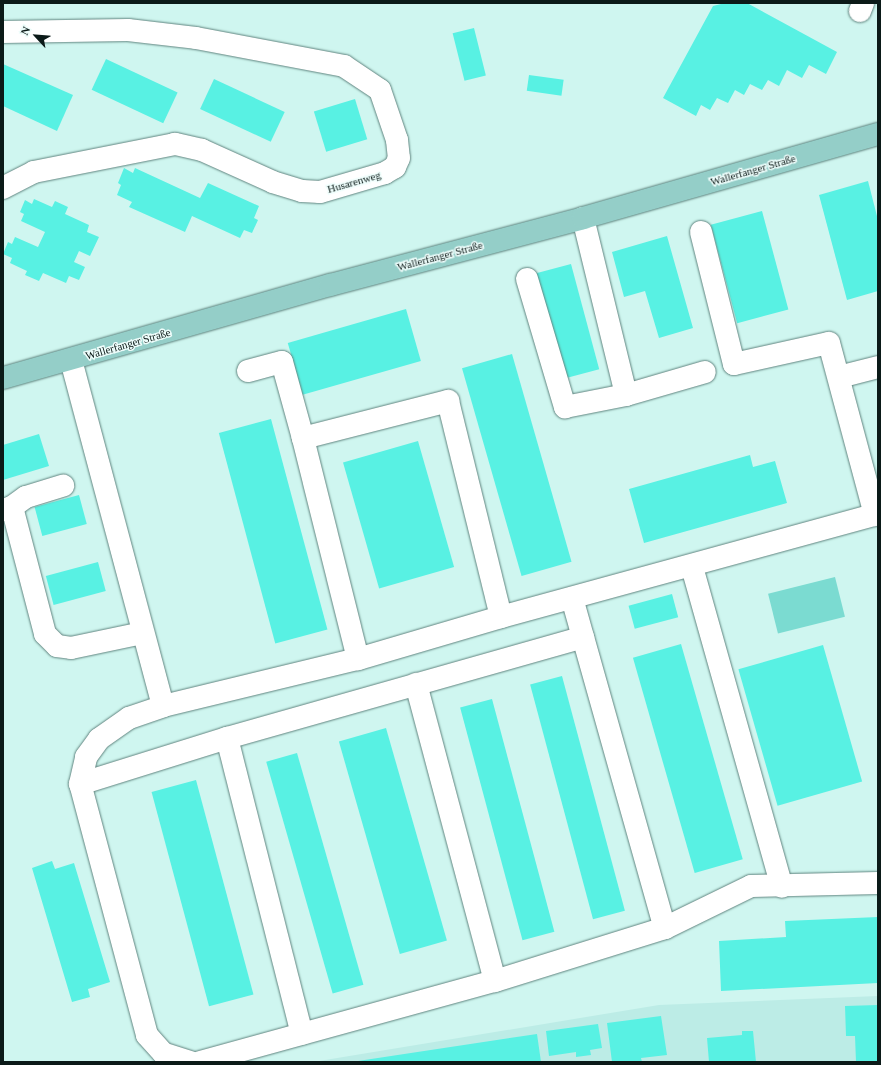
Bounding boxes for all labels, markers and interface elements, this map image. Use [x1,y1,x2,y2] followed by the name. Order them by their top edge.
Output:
[16,16,56,56] north arrow
[18,25,32,37] text: N
[709,152,797,188] street label: Wallerfanger Straße
[326,168,382,196] street label: Husarenweg
[396,238,484,274] street label: Wallerfanger Straße
[84,326,172,362] street label: Wallerfanger Straße

